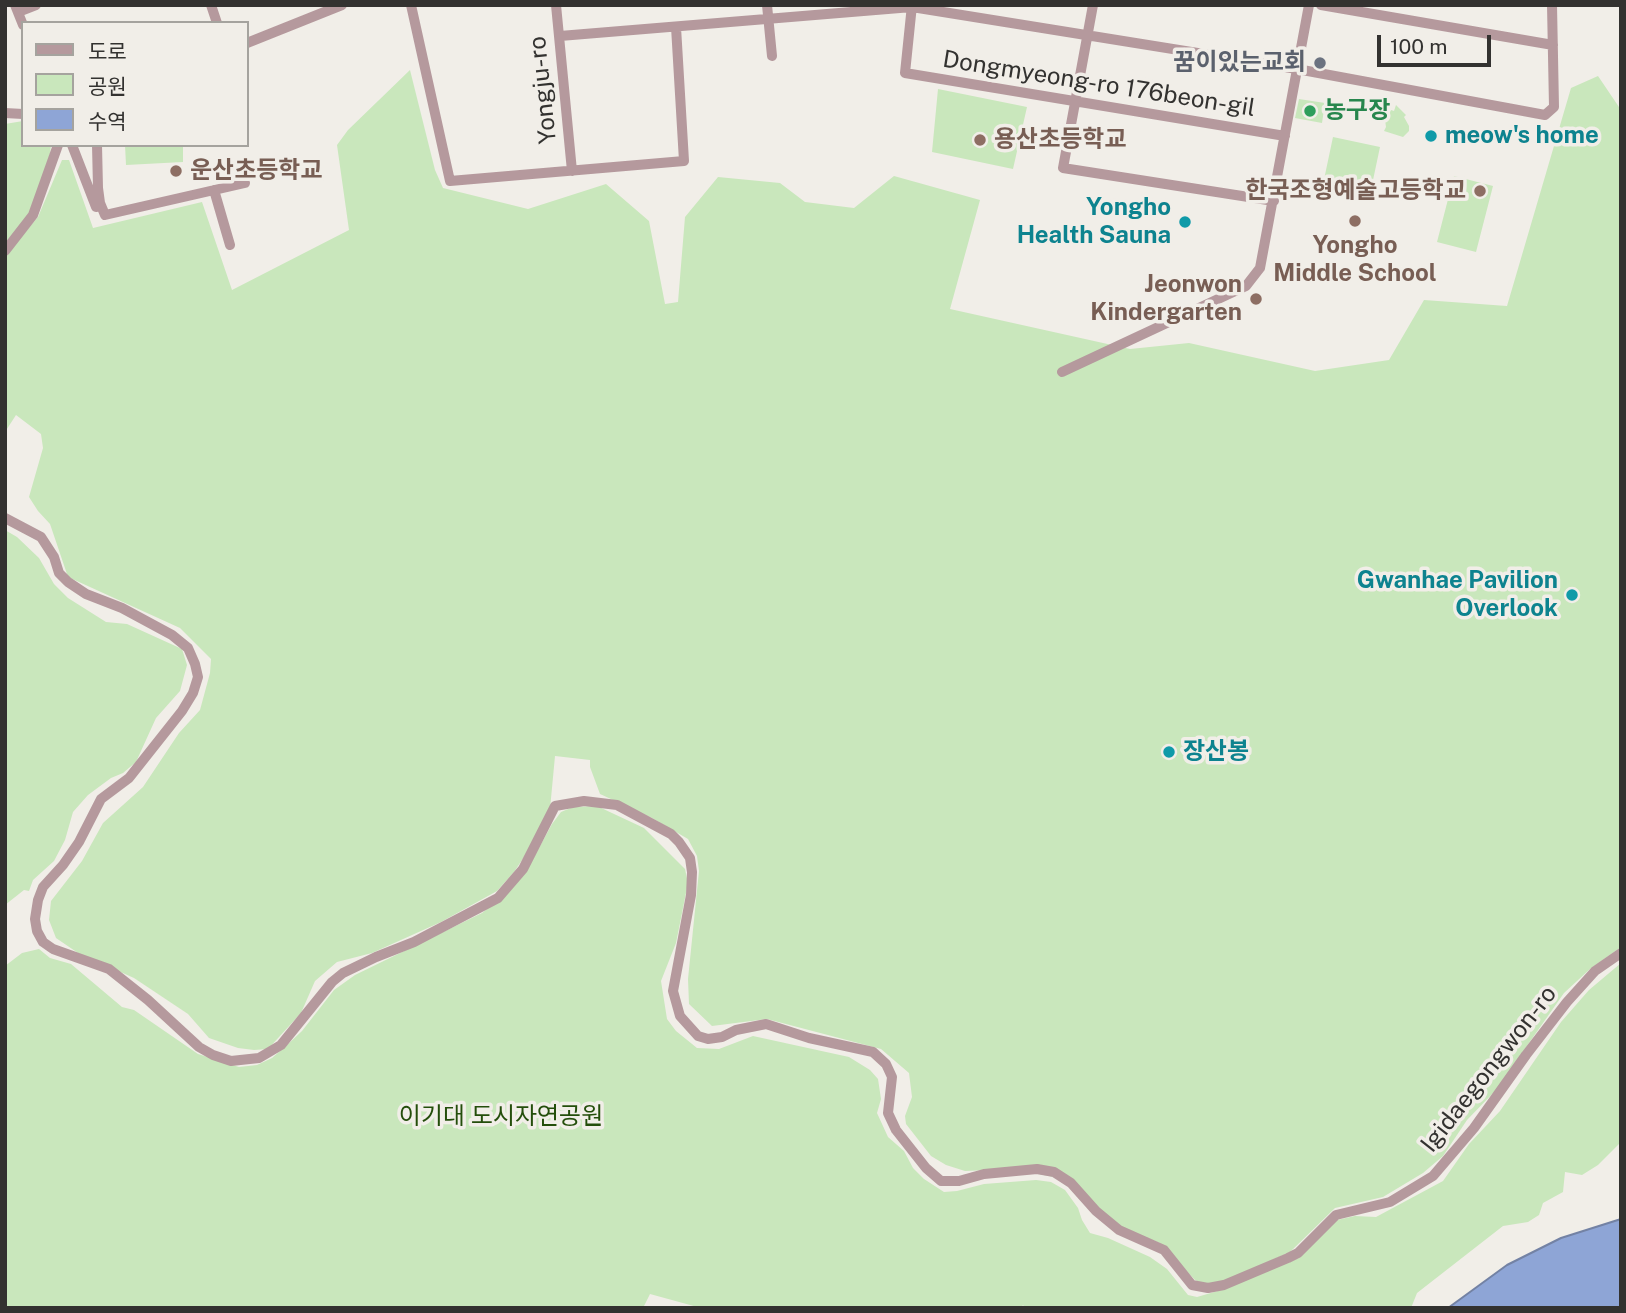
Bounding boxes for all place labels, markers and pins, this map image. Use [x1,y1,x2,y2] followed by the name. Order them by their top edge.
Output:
[1174,49,1306,77] place label: 꿈이있는교회
[1312,55,1328,71] marker: 꿈이있는교회
[1324,97,1390,125] place label: 농구장
[1302,103,1318,119] marker: 농구장
[1445,122,1599,150] place label: meow's home
[994,126,1126,154] place label: 용산초등학교
[1423,128,1439,144] marker: meow's home
[972,132,988,148] marker: 용산초등학교
[190,157,322,185] place label: 운산초등학교
[168,163,184,179] marker: 운산초등학교
[1245,177,1466,205] place label: 한국조형예술고등학교
[1472,183,1488,199] marker: 한국조형예술고등학교
[1017,194,1171,250] place label: Yongho Health Sauna
[1347,213,1363,229] marker: Yongho Middle School
[1177,214,1193,230] marker: Yongho Health Sauna
[1273,232,1437,288] place label: Yongho Middle School
[1090,271,1242,327] place label: Jeonwon Kindergarten
[1248,291,1264,307] marker: Jeonwon Kindergarten
[1357,567,1558,623] place label: Gwanhae Pavilion Overlook
[1564,587,1580,603] marker: Gwanhae Pavilion Overlook
[1183,738,1249,766] place label: 장산봉
[1161,744,1177,760] marker: 장산봉

